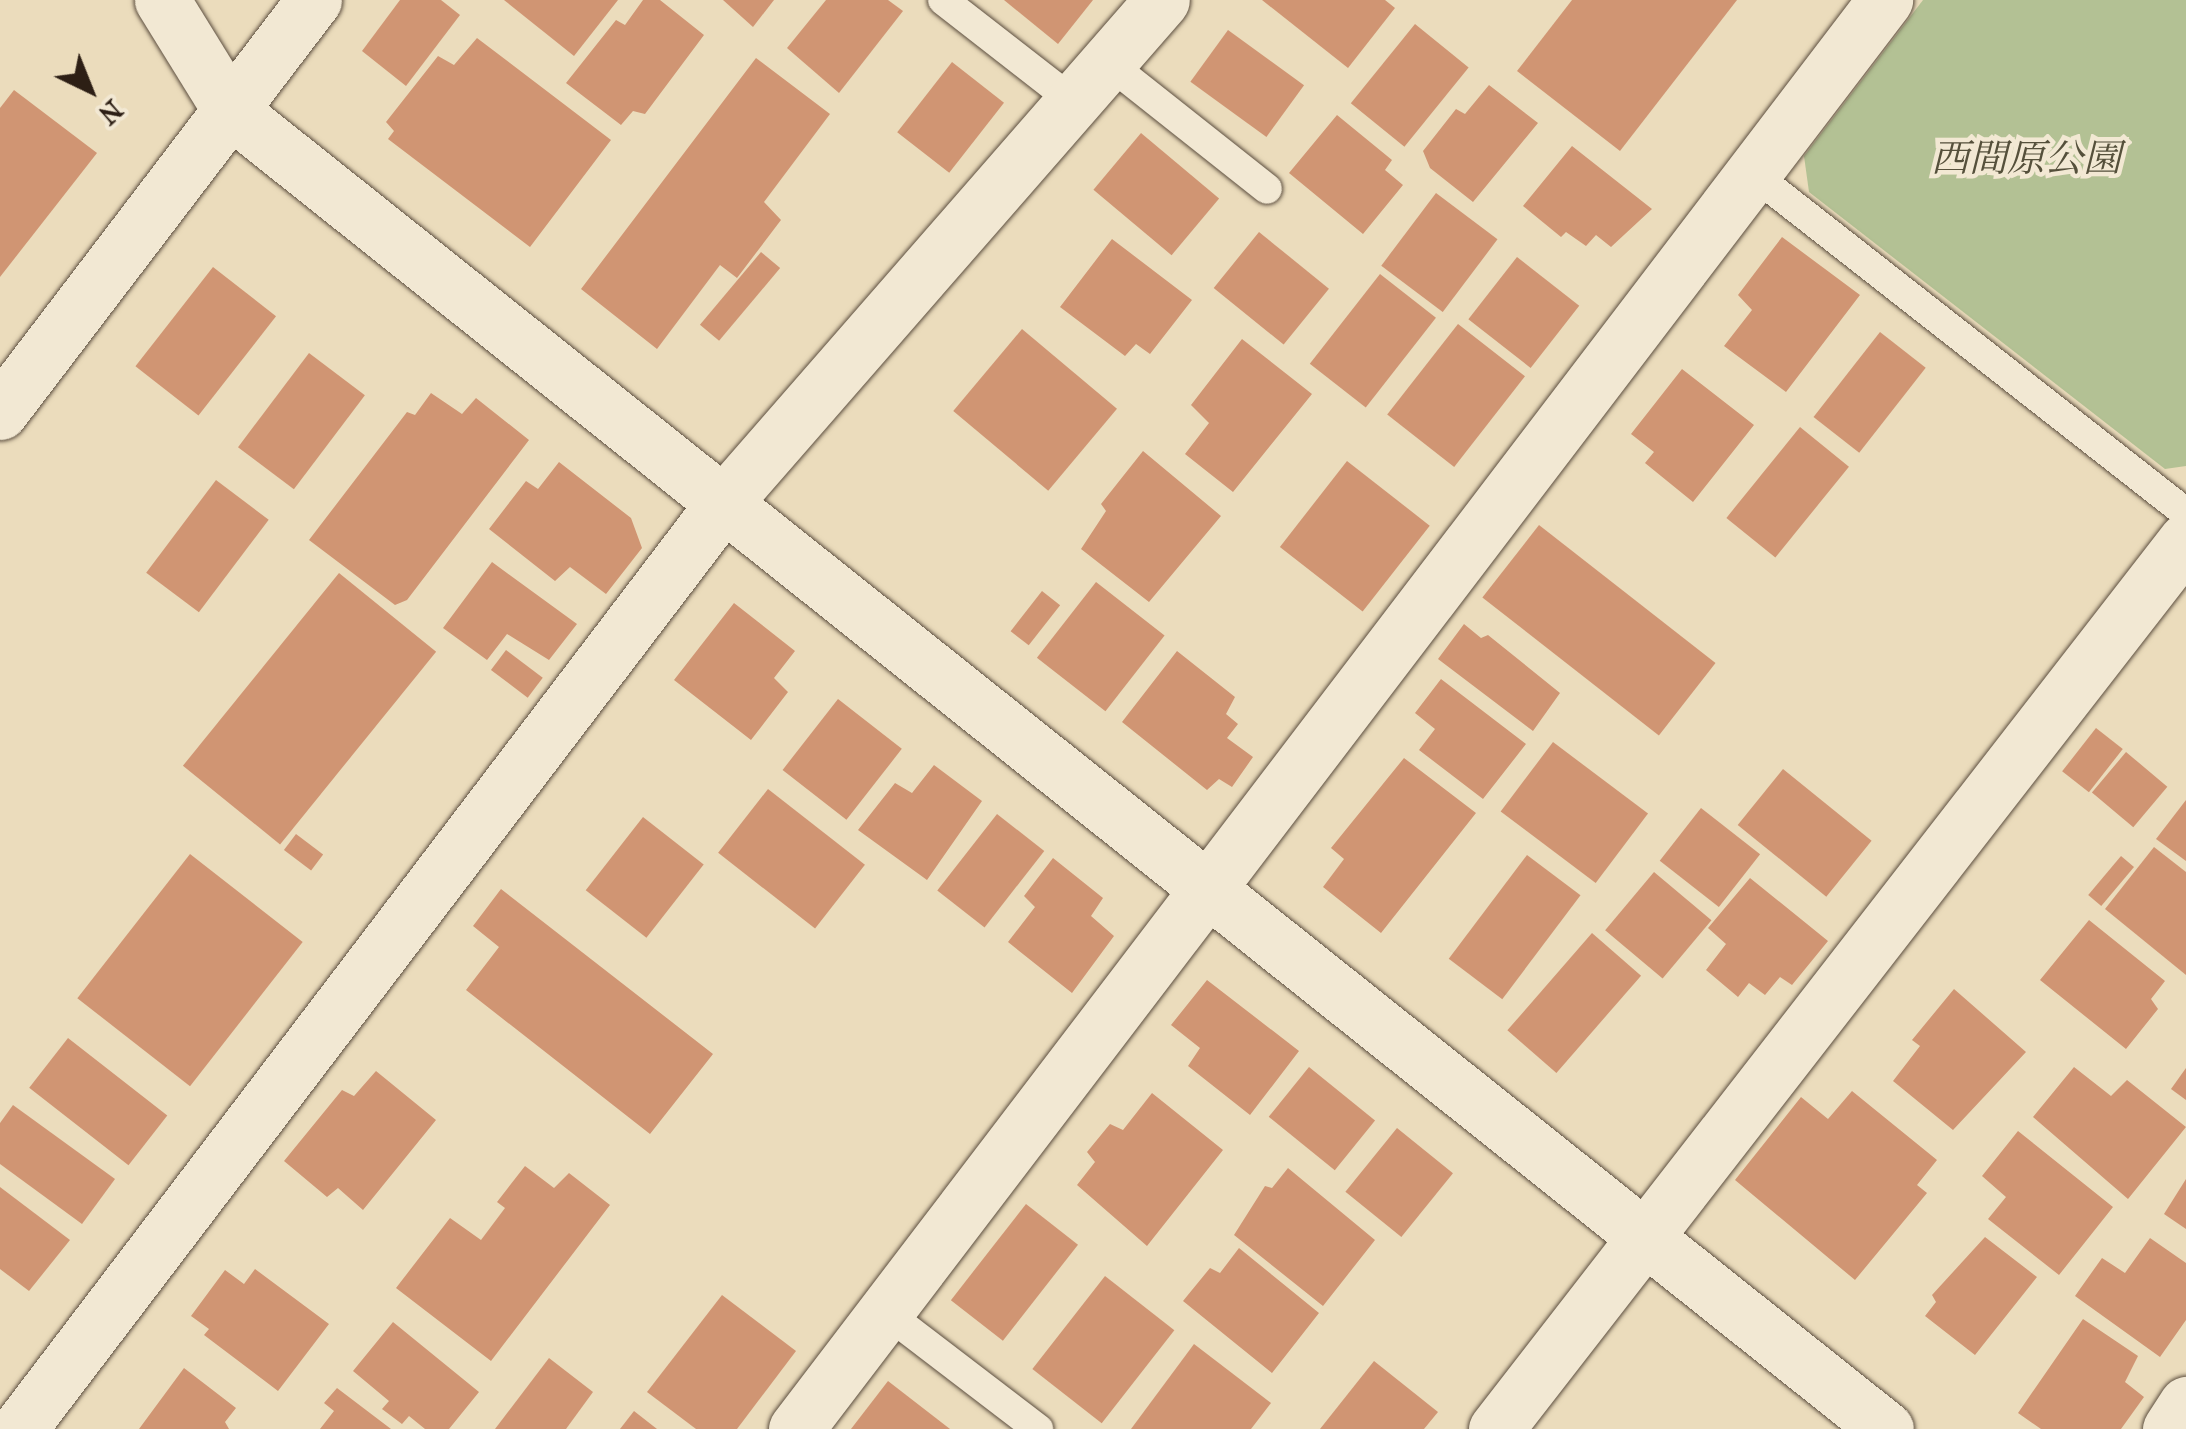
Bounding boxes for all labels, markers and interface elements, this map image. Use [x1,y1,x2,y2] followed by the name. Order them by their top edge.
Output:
[40,40,140,140] north arrow
[92,93,130,132] text: N
[1931,136,2121,182] park label: 西間原公園

